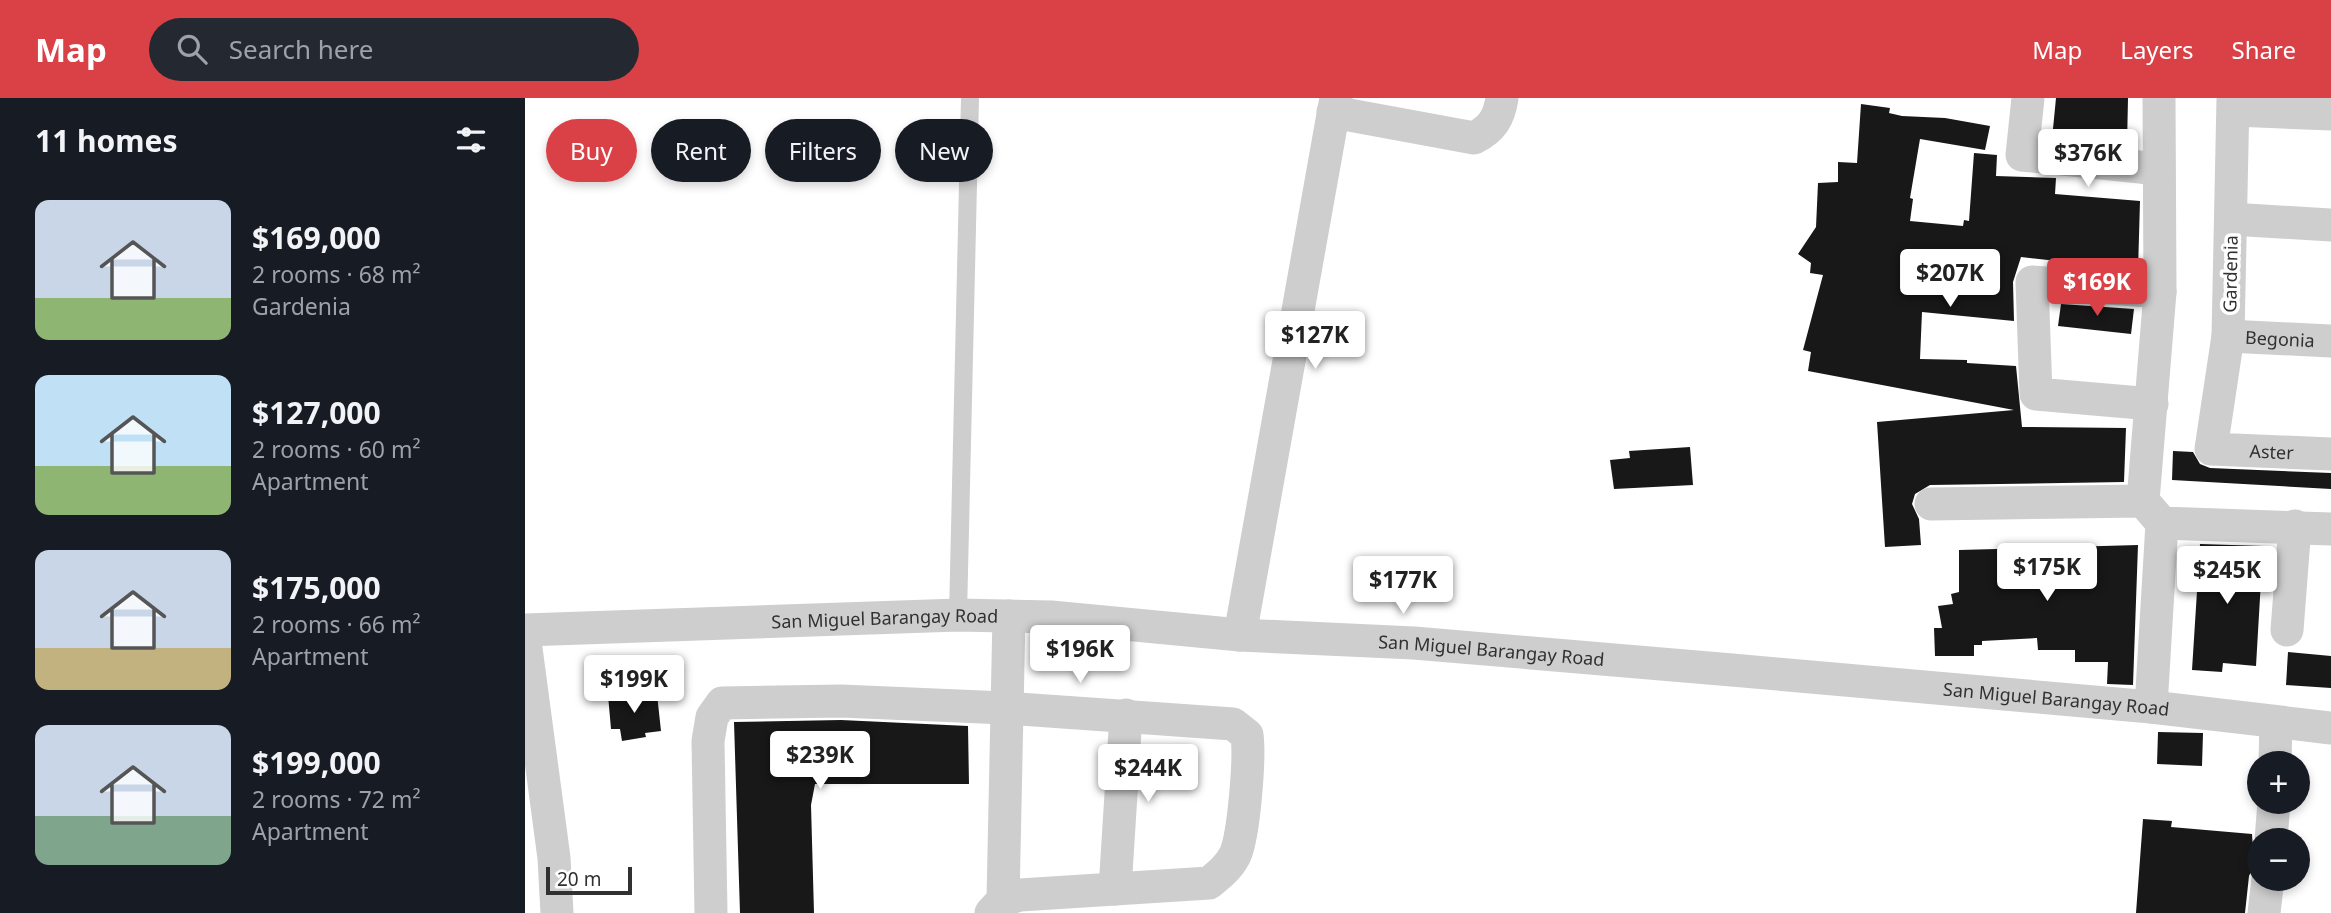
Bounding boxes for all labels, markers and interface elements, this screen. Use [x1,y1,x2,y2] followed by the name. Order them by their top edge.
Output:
[149,18,639,81] search box
[35,27,107,72] text: Map
[173,30,211,68] icon: search
[229,31,373,67] text: Search here
[2032,33,2082,66] text: Map
[2120,33,2194,66] text: Layers
[2232,33,2296,66] text: Share
[546,119,637,182] chip: Buy
[651,119,751,182] chip: Rent
[765,119,881,182] chip: Filters
[895,119,993,182] chip: New
[35,120,178,161] text: 11 homes
[452,121,490,159] icon: filters
[2039,130,2137,189] pin: $376K
[2054,136,2122,168] text: $376K
[252,217,381,258] text: $169,000
[91,228,175,312] icon: home
[2217,235,2243,313] street label: Gardenia
[1901,250,1999,309] pin: $207K
[1916,256,1984,288] text: $207K
[252,258,421,290] text: 2 rooms · 68 m²
[2048,258,2146,318] pin: $169K
[2063,265,2131,297] text: $169K
[252,290,351,322] text: Gardenia
[1266,312,1364,371] pin: $127K
[1281,318,1349,350] text: $127K
[2245,325,2315,352] street label: Begonia
[252,392,381,433] text: $127,000
[91,403,175,487] icon: home
[252,433,421,465] text: 2 rooms · 60 m²
[2249,439,2295,464] street label: Aster
[252,465,369,497] text: Apartment
[1998,544,2096,603] pin: $175K
[2178,546,2276,606] pin: $245K
[2013,550,2081,582] text: $175K
[2193,553,2261,585] text: $245K
[1354,556,1452,616] pin: $177K
[1369,563,1437,595] text: $177K
[252,567,381,608] text: $175,000
[91,578,175,662] icon: home
[771,603,998,633] street label: San Miguel Barangay Road
[252,608,421,640] text: 2 rooms · 66 m²
[1031,626,1129,685] pin: $196K
[1378,629,1605,671] street label: San Miguel Barangay Road
[1046,632,1114,664] text: $196K
[252,640,369,672] text: Apartment
[585,656,683,715] pin: $199K
[600,662,668,694] text: $199K
[1942,677,2171,721] street label: San Miguel Barangay Road
[771,732,869,791] pin: $239K
[786,738,854,770] text: $239K
[252,742,381,783] text: $199,000
[1099,744,1197,804] pin: $244K
[1114,751,1182,783] text: $244K
[2247,751,2310,891] map controls
[2247,751,2310,814] button: +
[91,753,175,837] icon: home
[252,783,421,815] text: 2 rooms · 72 m²
[252,815,369,847] text: Apartment
[2247,828,2310,891] button: −
[546,864,632,896] scale bar
[557,866,601,892] text: 20 m

